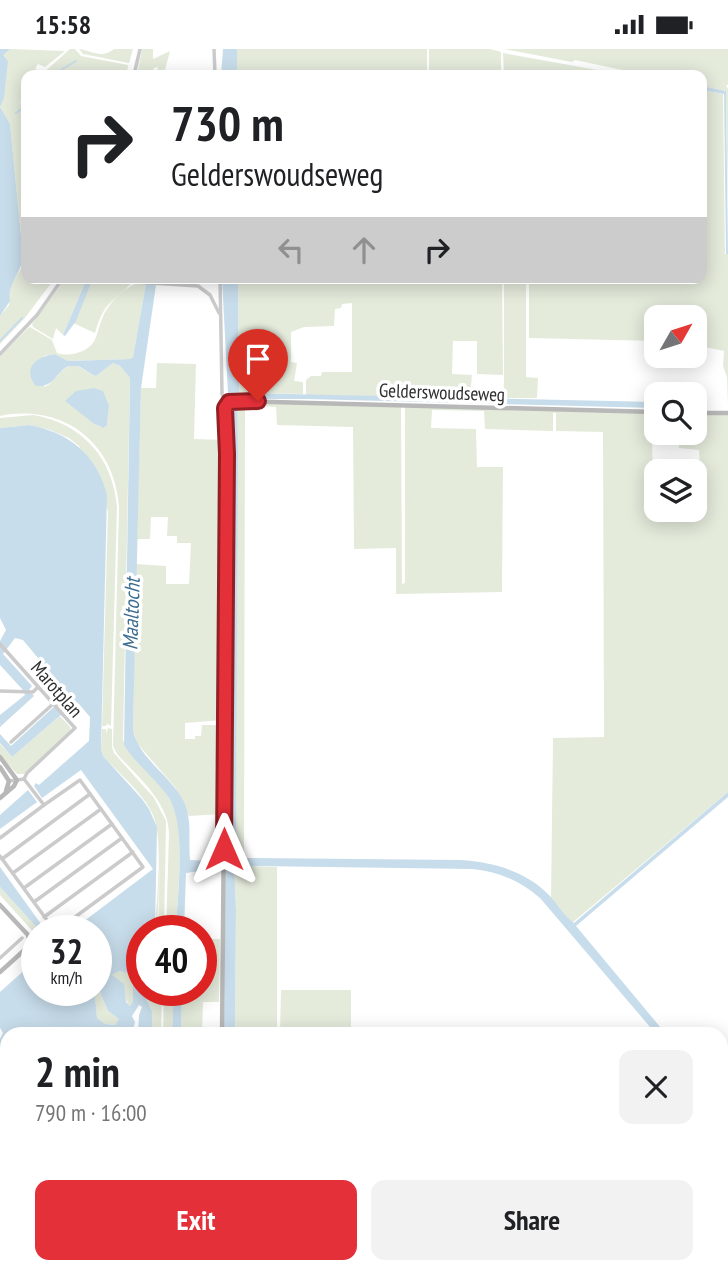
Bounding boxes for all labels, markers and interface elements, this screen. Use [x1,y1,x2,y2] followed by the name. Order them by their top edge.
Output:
[35,8,91,41] text: 15:58
[171,91,284,155] text: 730 m
[56,98,147,189] icon: right
[171,153,383,195] text: Gelderswoudseweg
[272,231,310,269] icon: left
[345,231,383,269] icon: ahead
[418,231,456,269] icon: right
[644,305,707,367] north arrow
[644,305,707,522] map controls
[228,329,288,401] pin
[239,340,277,378] icon: arrive
[379,378,505,406] street label: Gelderswoudseweg
[644,382,707,445] button: search
[644,459,707,522] button: layers
[116,575,146,651] water label: Maaltocht
[26,656,88,722] street label: Marotplan
[187,812,261,886] position arrow
[126,915,217,1006] speed limit sign: 40
[50,928,83,974] text: 32
[51,966,82,989] text: km/h
[35,1044,120,1099] text: 2 min
[619,1050,693,1124] button: close
[35,1098,147,1127] text: 790 m · 16:00
[35,1180,357,1260] button: Exit
[371,1180,693,1260] button: Share

